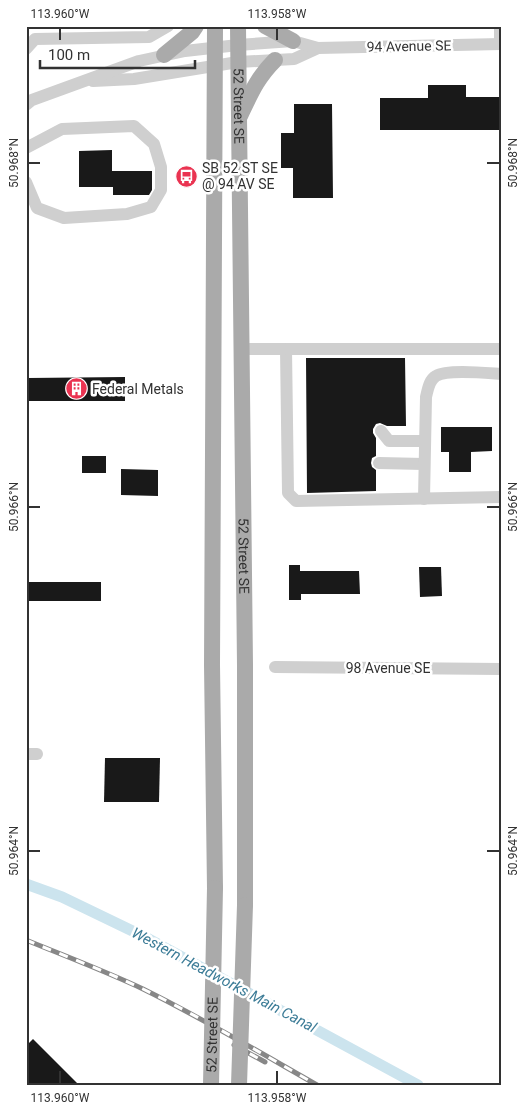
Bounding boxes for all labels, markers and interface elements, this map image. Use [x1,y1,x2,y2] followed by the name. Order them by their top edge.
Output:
[31,7,90,21] text: 113.960°W
[248,7,307,21] text: 113.958°W
[366,37,452,55] street label: 94 Avenue SE
[40,38,195,70] scale bar
[48,46,90,64] text: 100 m
[230,68,247,144] street label: 52 Street SE
[7,138,21,188] text: 50.968°N
[506,138,520,188] text: 50.968°N
[202,160,278,192] place label: SB 52 ST SE @ 94 AV SE
[174,164,198,188] bus stop icon: SB 52 ST SE @ 94 AV SE
[64,377,88,401] building icon: Federal Metals
[92,381,184,397] place label: Federal Metals
[7,482,21,532] text: 50.966°N
[506,482,520,532] text: 50.966°N
[235,518,252,594] street label: 52 Street SE
[346,660,430,676] street label: 98 Avenue SE
[7,826,21,876] text: 50.964°N
[506,826,520,876] text: 50.964°N
[129,924,320,1037] water label: Western Headworks Main Canal
[203,997,221,1073] street label: 52 Street SE
[31,1091,90,1105] text: 113.960°W
[248,1091,307,1105] text: 113.958°W

